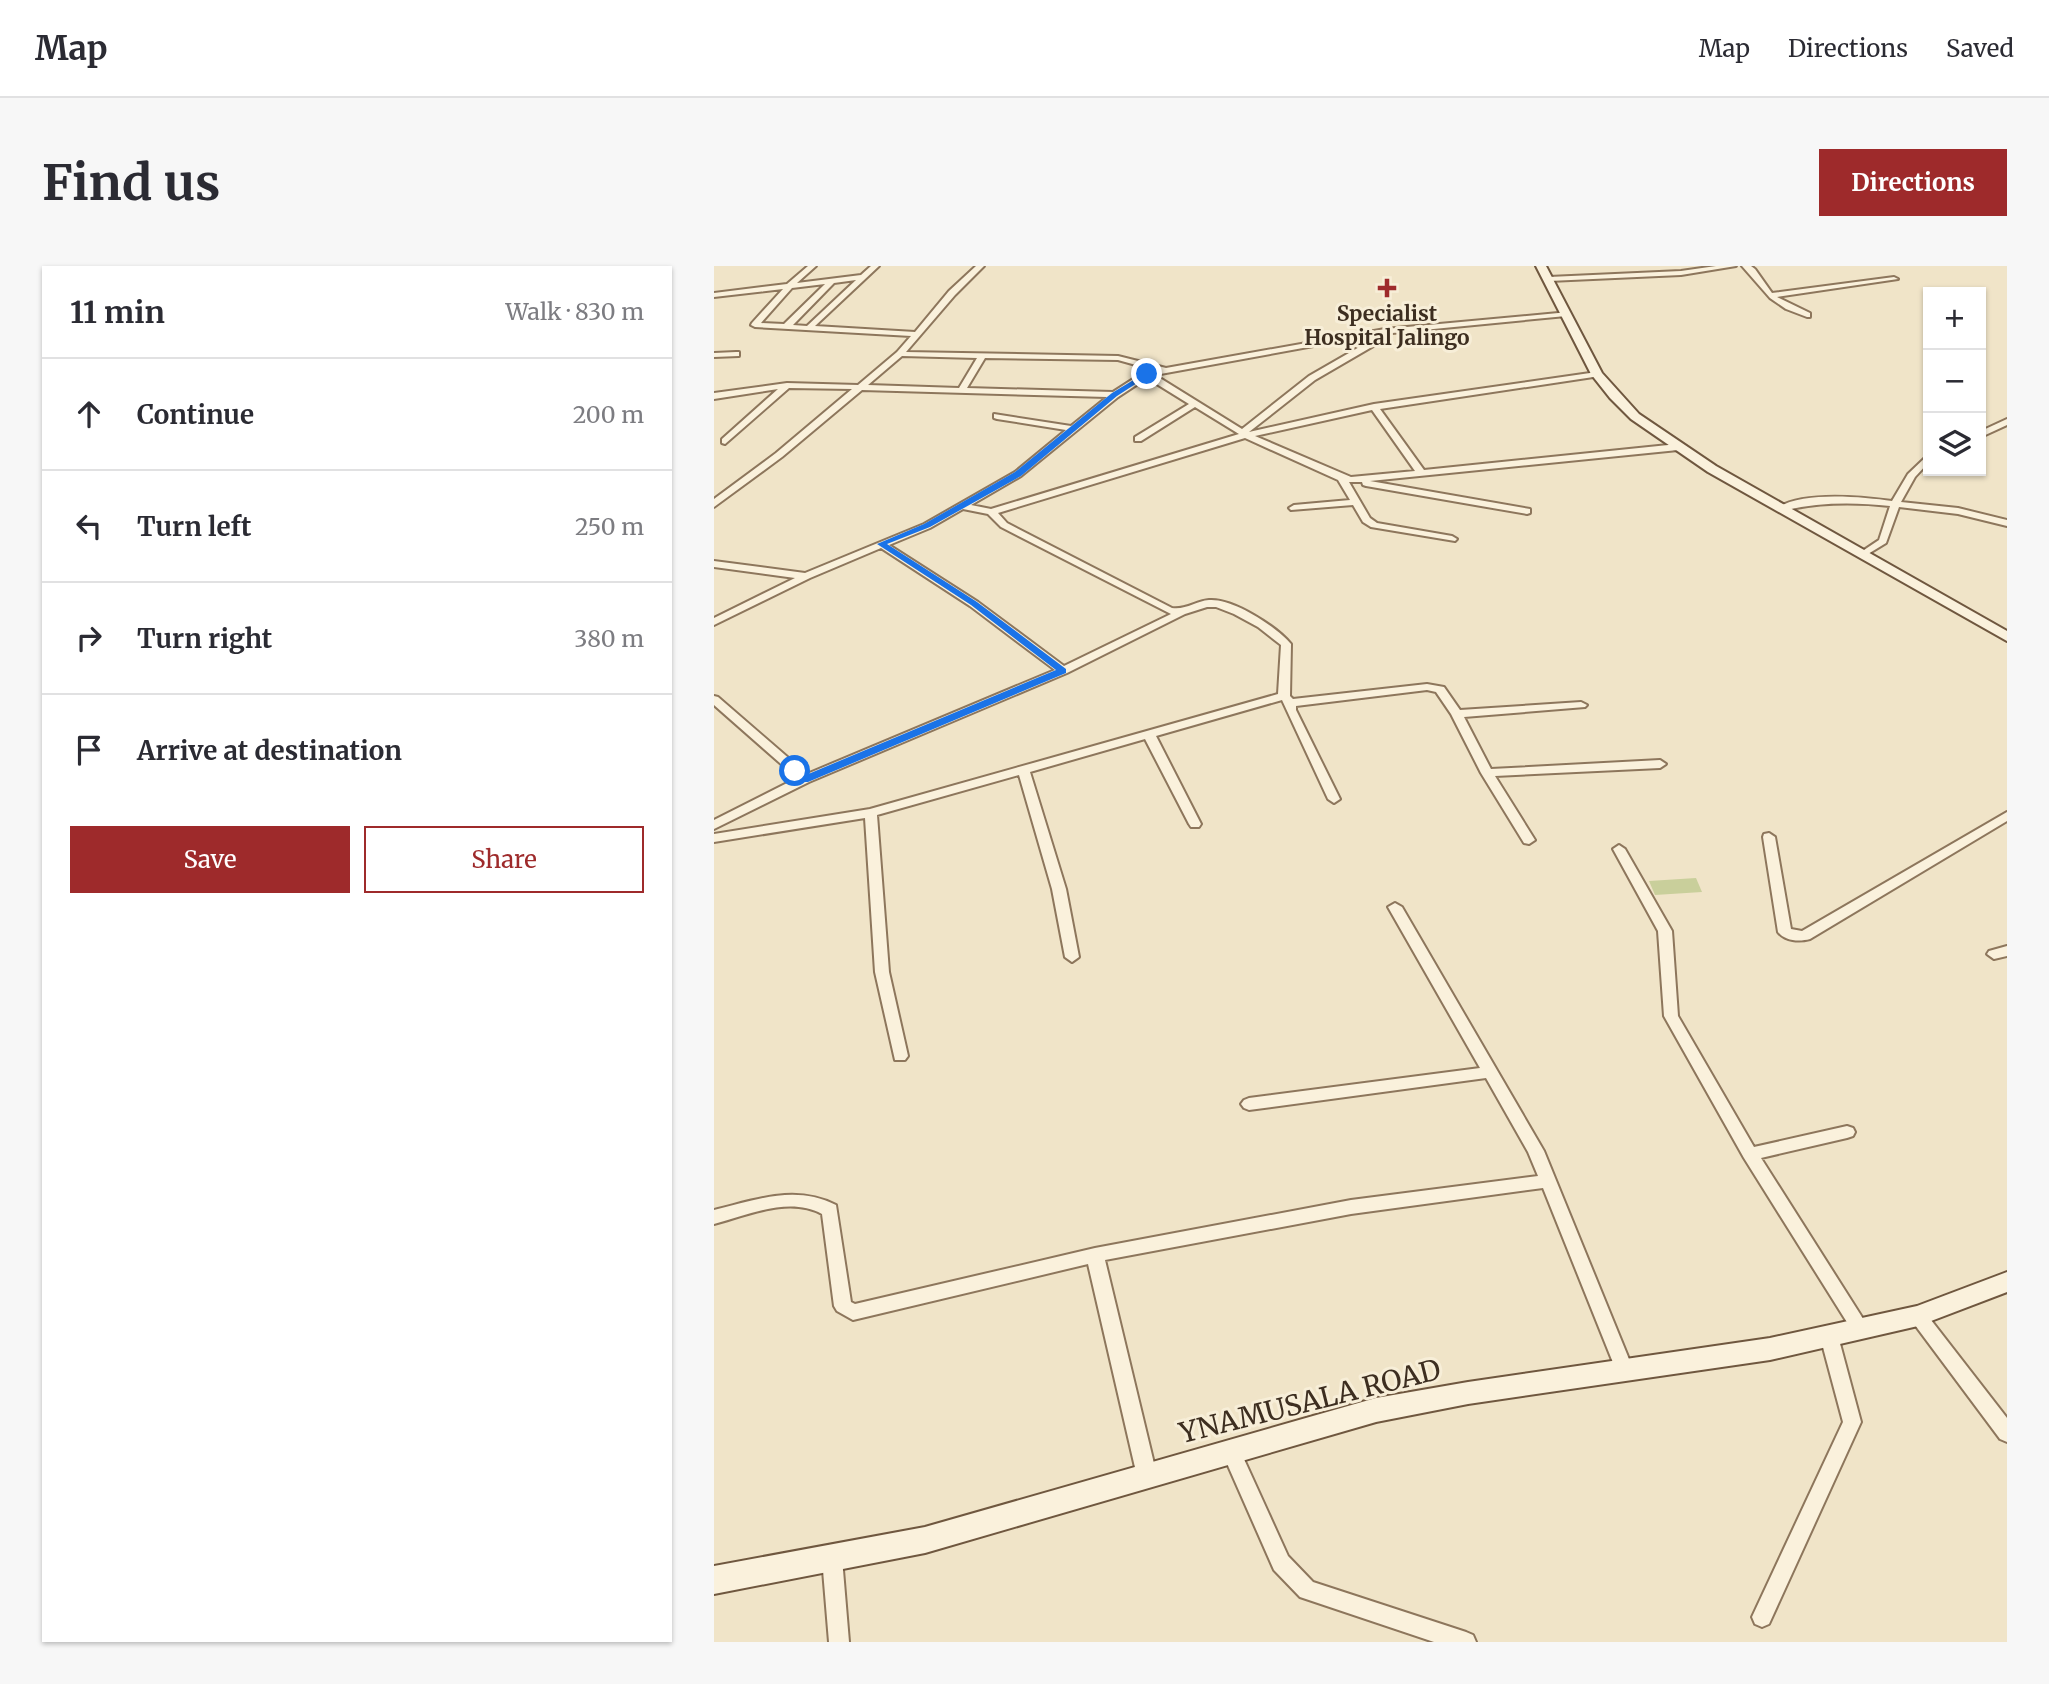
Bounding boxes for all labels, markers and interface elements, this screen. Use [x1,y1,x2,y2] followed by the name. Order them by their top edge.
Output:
[35,28,108,69] text: Map
[1699,33,1750,64] text: Map
[1788,33,1908,64] text: Directions
[1946,33,2014,64] text: Saved
[1819,149,2007,216] button: Directions
[42,152,220,213] text: Find us
[1377,278,1397,298] marker: Specialist Hospital Jalingo
[1923,287,1986,476] map controls
[1923,287,1986,350] button: +
[70,293,165,331] text: 11 min
[505,297,644,326] text: Walk · 830 m
[1304,300,1470,351] place label: Specialist Hospital Jalingo
[1923,350,1986,413] button: −
[1131,358,1162,389] route end
[70,395,108,433] icon: ahead
[137,398,254,431] text: Continue
[573,400,644,429] text: 200 m
[1923,413,1986,476] button: layers
[70,507,108,545] icon: left
[137,510,251,543] text: Turn left
[575,512,644,541] text: 250 m
[70,619,108,657] icon: right
[137,622,272,655] text: Turn right
[574,624,644,653] text: 380 m
[70,731,108,769] icon: arrive
[137,734,402,767] text: Arrive at destination
[779,755,810,786] route start
[70,826,350,893] button: Save
[364,826,644,893] button: Share
[1175,1351,1444,1451] street label: YNAMUSALA ROAD

